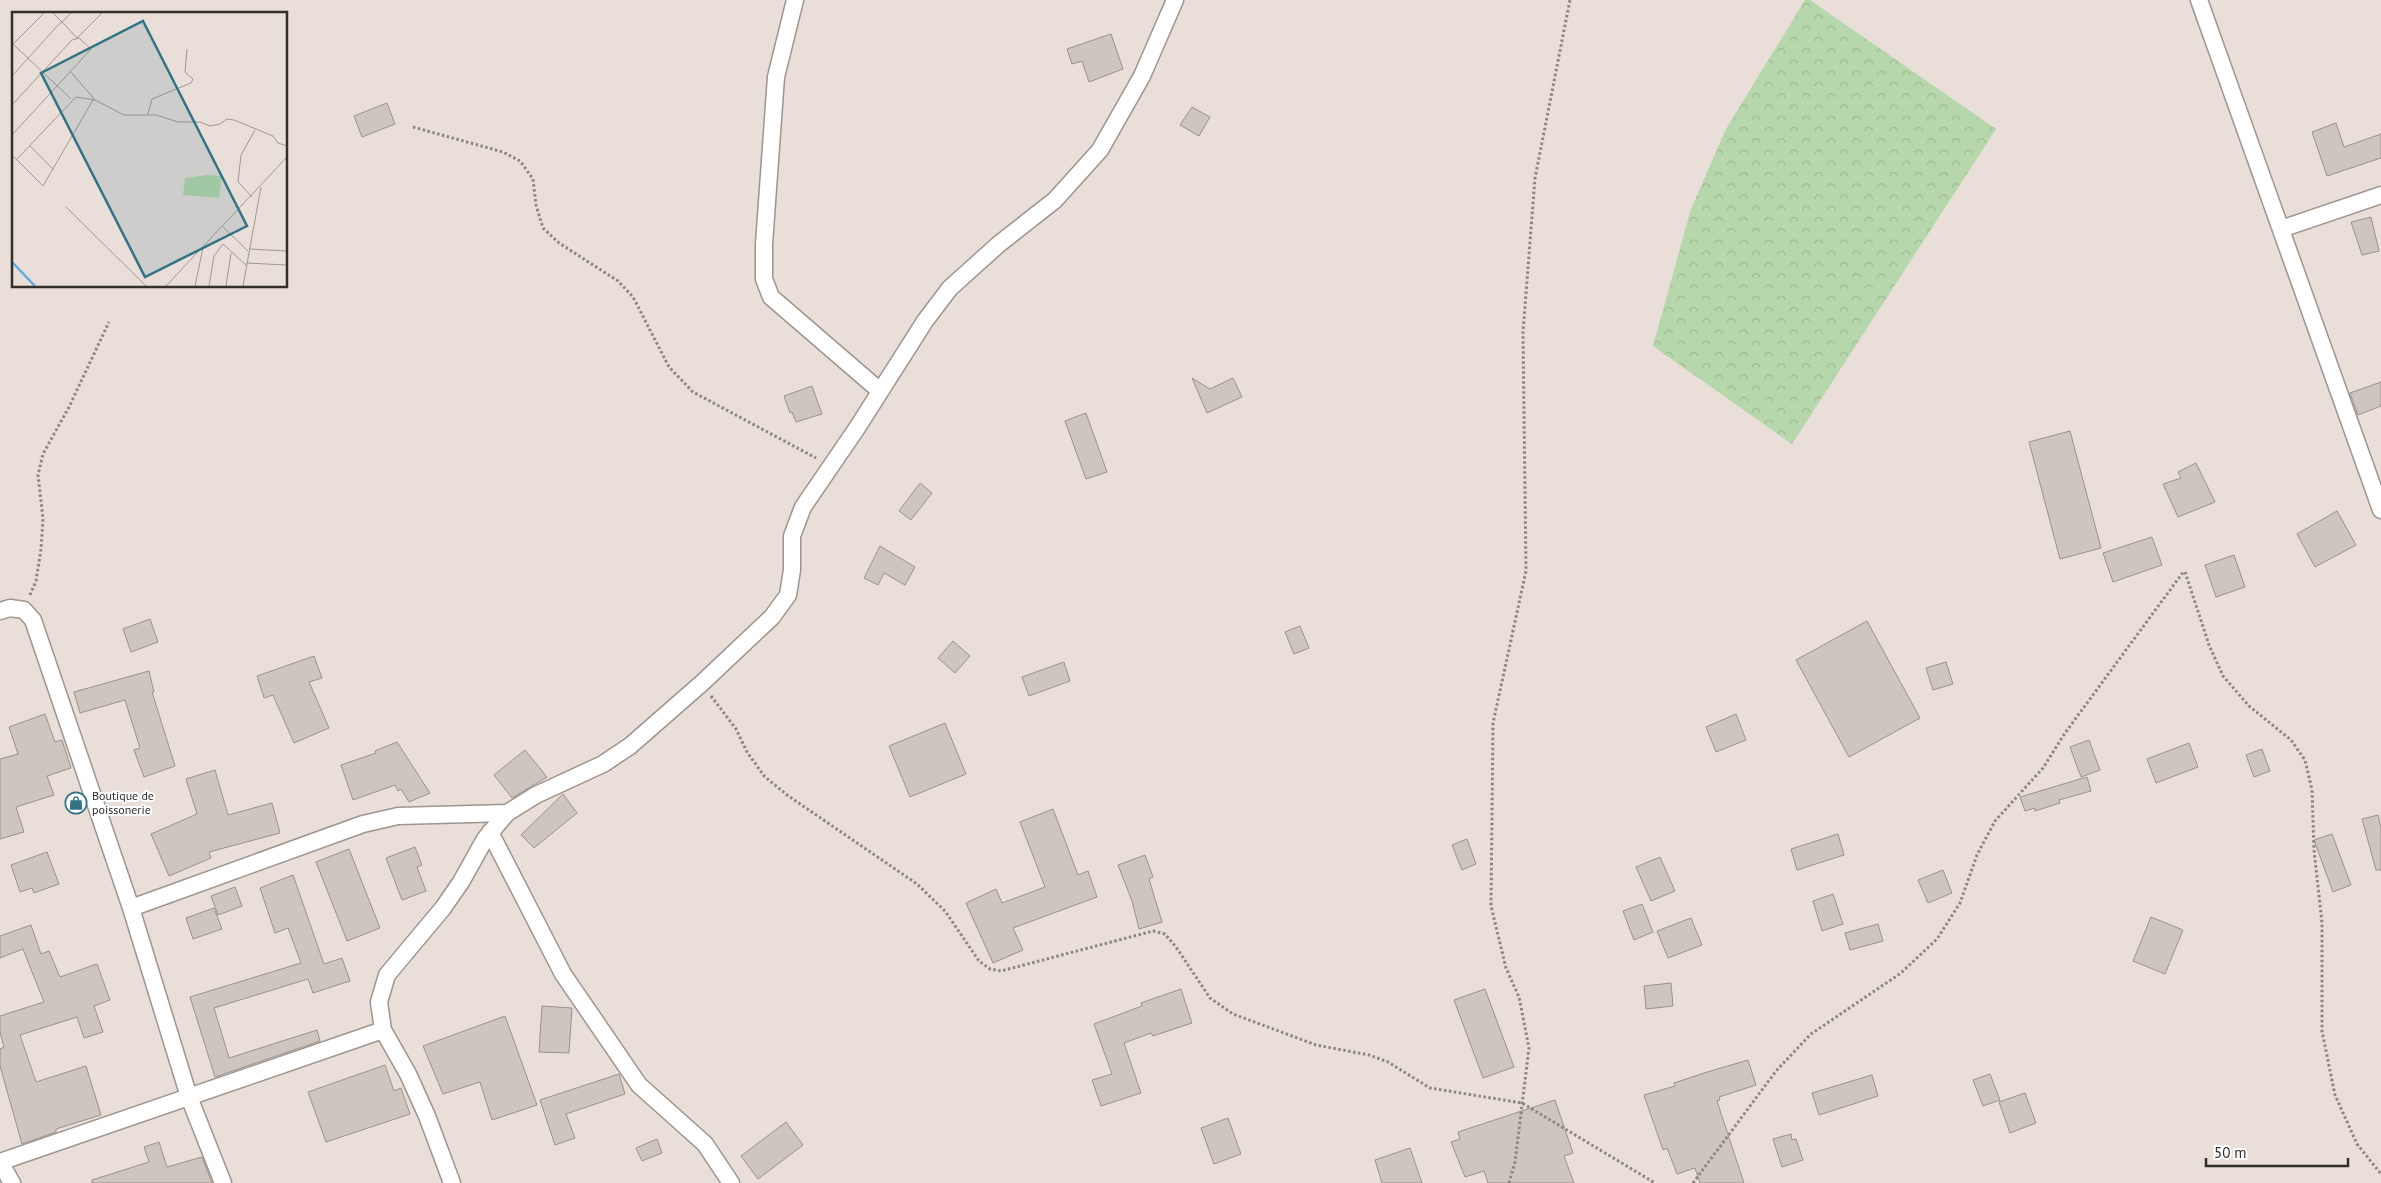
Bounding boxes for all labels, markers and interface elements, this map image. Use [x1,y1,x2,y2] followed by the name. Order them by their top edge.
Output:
[12,12,288,288] inset map
[92,788,154,817] place label: Boutique de poissonerie
[64,791,88,815] shop icon: Boutique de poissonerie
[2206,1136,2348,1168] scale bar
[2214,1143,2247,1162] text: 50 m

